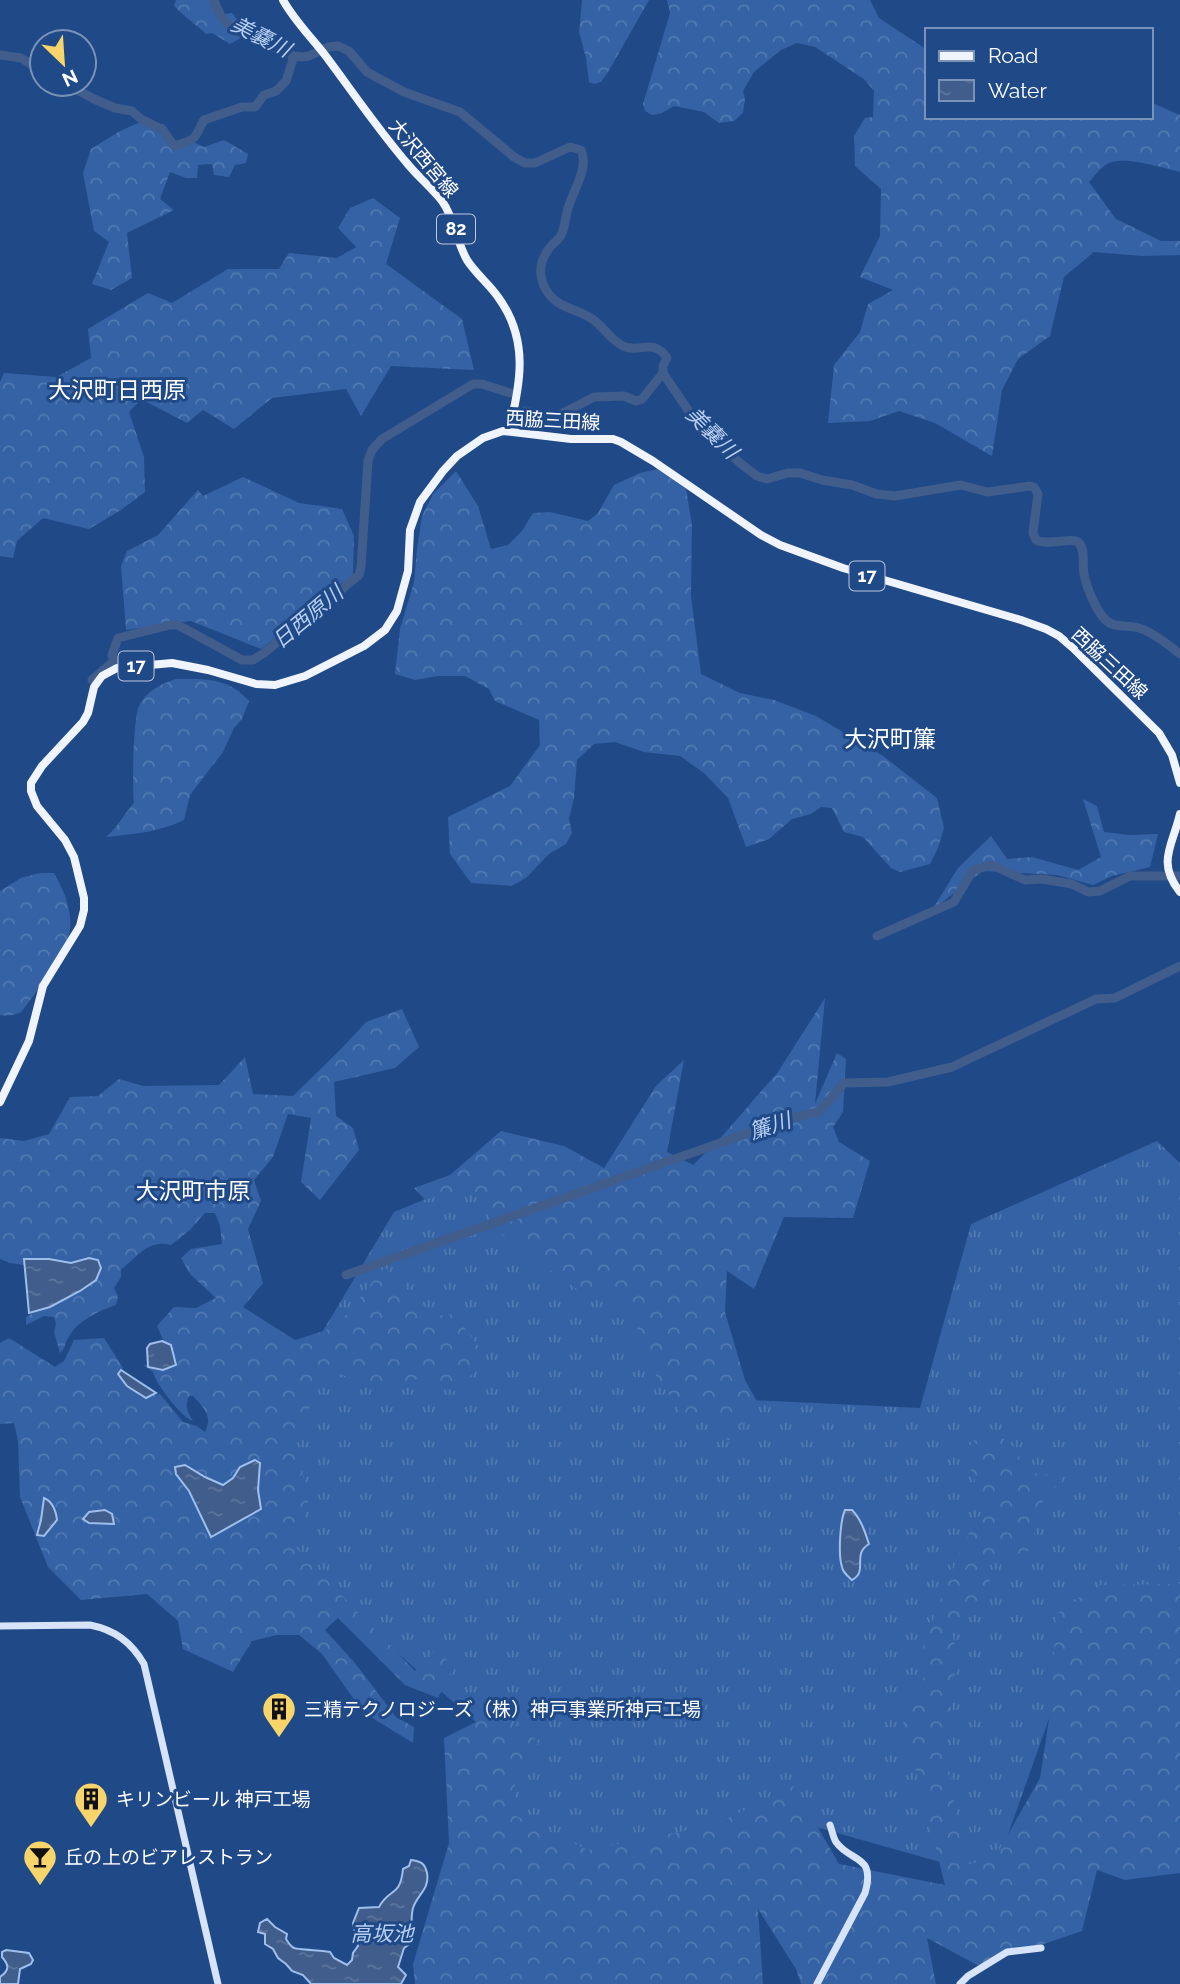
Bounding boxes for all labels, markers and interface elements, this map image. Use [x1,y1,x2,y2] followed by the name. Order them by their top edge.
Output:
[227,11,297,63] water label: 美嚢川
[28,28,98,98] north arrow
[925,28,1152,119] legend
[988,43,1038,68] text: Road
[59,65,81,91] text: N
[988,78,1047,103] text: Water
[385,115,463,201] street label: 大沢西宮線
[437,214,475,244] road number: 82
[48,376,186,403] district label: 大沢町日西原
[681,402,745,465] water label: 美嚢川
[505,407,601,433] street label: 西脇三田線
[850,562,884,590] road number: 17
[267,579,349,653] water label: 日西原川
[1068,623,1152,703] street label: 西脇三田線
[118,652,154,680] road number: 17
[844,725,936,752] district label: 大沢町簾
[746,1107,796,1144] water label: 簾川
[136,1177,251,1204] district label: 大沢町市原
[260,1690,298,1739] building icon: 三精テクノロジーズ（株）神戸事業所神戸工場
[304,1698,701,1720] place label: 三精テクノロジーズ（株）神戸事業所神戸工場
[72,1780,110,1829] building icon: キリンビール 神戸工場
[116,1788,311,1810] place label: キリンビール 神戸工場
[21,1838,59,1887] bar icon: 丘の上のビアレストラン
[64,1846,273,1868] place label: 丘の上のビアレストラン
[351,1921,415,1946] water label: 高坂池

